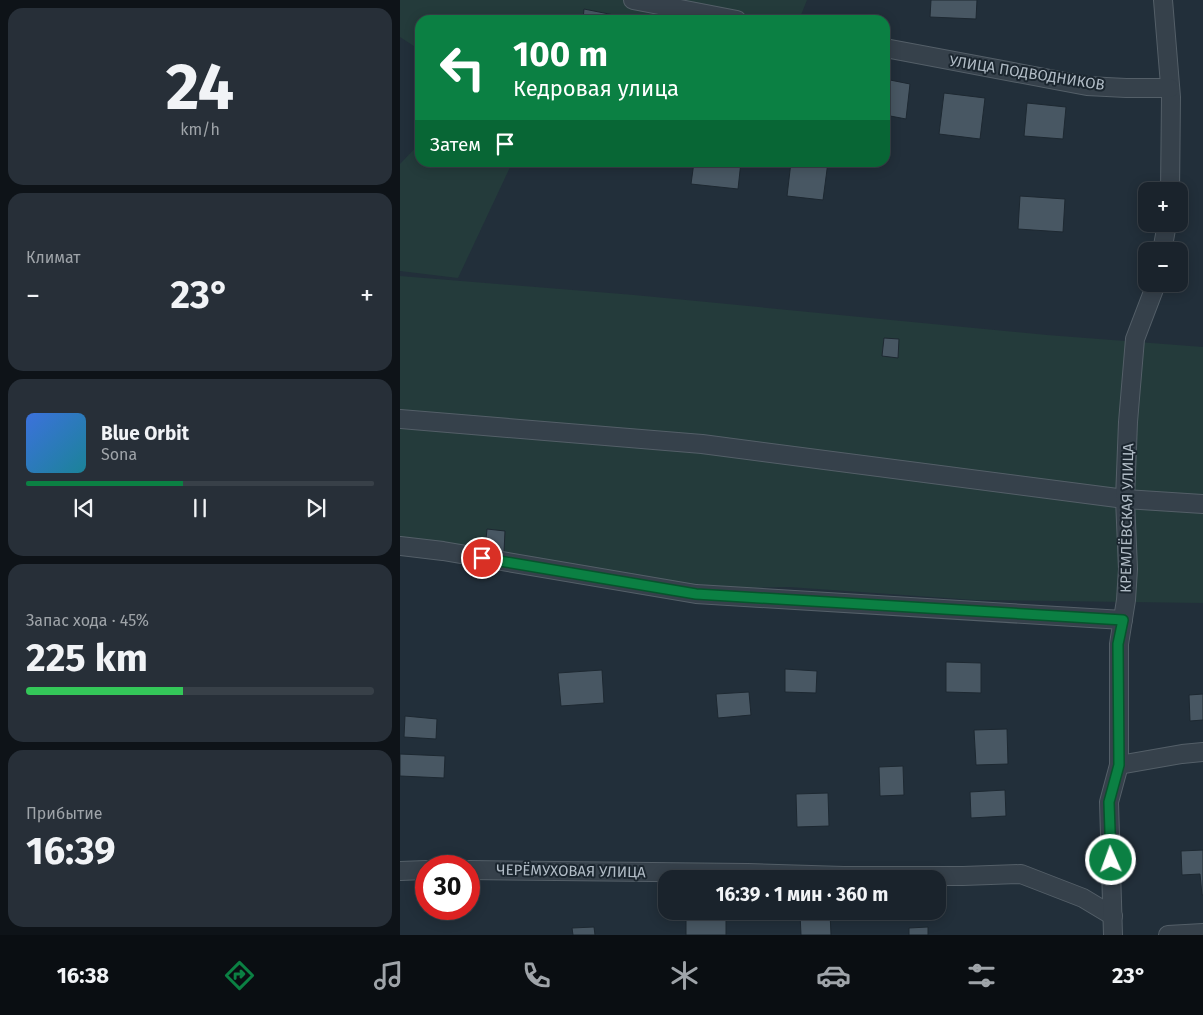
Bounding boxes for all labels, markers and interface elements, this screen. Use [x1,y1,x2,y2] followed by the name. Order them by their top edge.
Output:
[513,33,608,75] text: 100 m
[430,35,495,100] icon: left
[166,48,234,126] text: 24
[948,52,1106,94] street label: УЛИЦА ПОДВОДНИКОВ
[513,75,679,102] text: Кедровая улица
[180,120,220,139] text: km/h
[491,130,519,158] icon: arrive
[430,133,481,156] text: Затем
[1138,182,1188,292] map controls
[1138,182,1188,232] button: +
[1138,242,1188,292] button: −
[26,248,81,267] text: Климат
[171,272,230,318] text: 23°
[26,279,40,312] text: −
[360,279,374,312] text: +
[101,422,189,445] text: Blue Orbit
[1117,443,1137,593] street label: КРЕМЛЁВСКАЯ УЛИЦА
[101,445,137,464] text: Sona
[70,494,98,522] icon: previous
[186,494,214,522] icon: pause
[302,494,330,522] icon: next
[461,537,503,579] pin
[468,544,496,572] icon: arrive
[26,611,149,630] text: Запас хода · 45%
[26,635,148,681] text: 225 km
[26,804,102,823] text: Прибытие
[26,828,115,874] text: 16:39
[1084,833,1136,885] position arrow
[415,855,480,920] speed limit sign: 30
[496,861,646,881] street label: ЧЕРЁМУХОВАЯ УЛИЦА
[716,883,888,906] text: 16:39 · 1 мин · 360 m
[222,958,257,993] icon: directions
[371,958,406,993] icon: music
[519,958,554,993] icon: phone
[667,958,702,993] icon: climate
[816,958,851,993] icon: car
[964,958,999,993] icon: filters
[57,962,109,989] text: 16:38
[1112,962,1146,989] text: 23°

